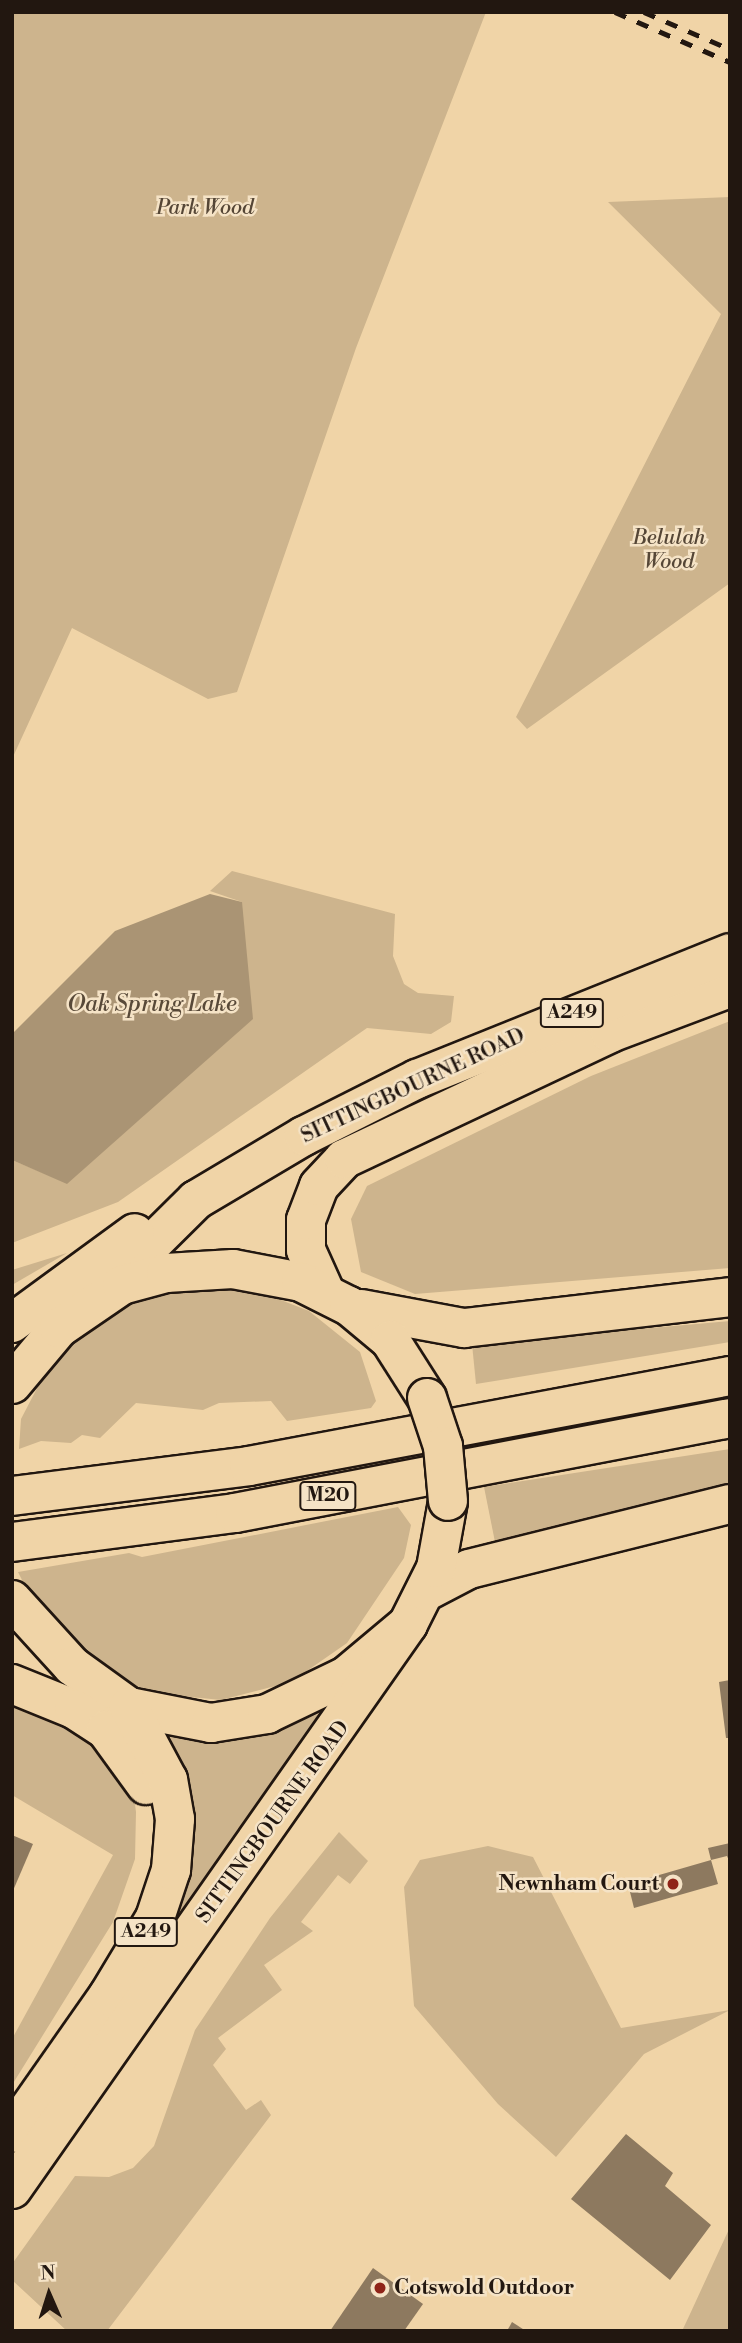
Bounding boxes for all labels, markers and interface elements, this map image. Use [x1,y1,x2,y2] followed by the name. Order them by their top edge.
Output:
[156,195,254,221] park label: Park Wood
[633,525,705,575] park label: Belulah Wood
[67,990,237,1018] water label: Oak Spring Lake
[539,998,605,1028] road number: A249
[297,1023,529,1149] street label: SITTINGBOURNE ROAD
[298,1480,358,1512] road number: M20
[191,1716,355,1928] street label: SITTINGBOURNE ROAD
[499,1871,659,1897] place label: Newnham Court
[665,1876,681,1892] marker: Newnham Court
[113,1916,179,1948] road number: A249
[14,2259,84,2329] north arrow
[40,2261,56,2285] text: N
[394,2275,574,2301] place label: Cotswold Outdoor
[372,2280,388,2296] marker: Cotswold Outdoor

